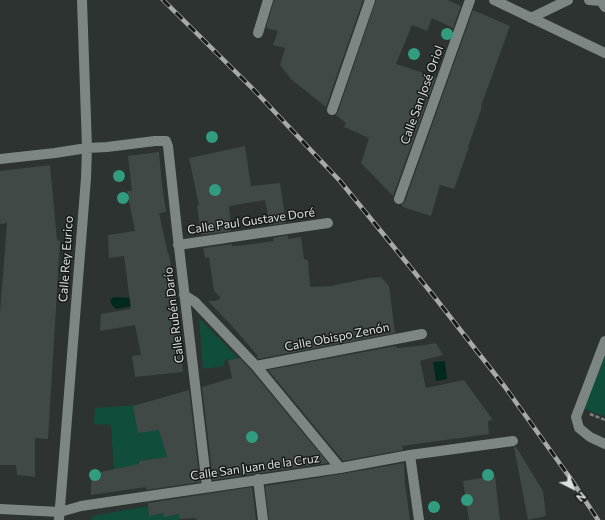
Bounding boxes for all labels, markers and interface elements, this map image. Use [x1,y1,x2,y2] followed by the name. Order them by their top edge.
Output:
[397,44,447,146] street label: Calle San José Oriol
[186,205,316,237] street label: Calle Paul Gustave Doré
[56,215,76,303] street label: Calle Rey Eurico
[161,266,187,364] street label: Calle Rubén Darío
[283,320,391,354] street label: Calle Obispo Zenón
[190,451,320,483] street label: Calle San Juan de la Cruz
[553,468,593,508] north arrow
[574,490,589,505] text: N

